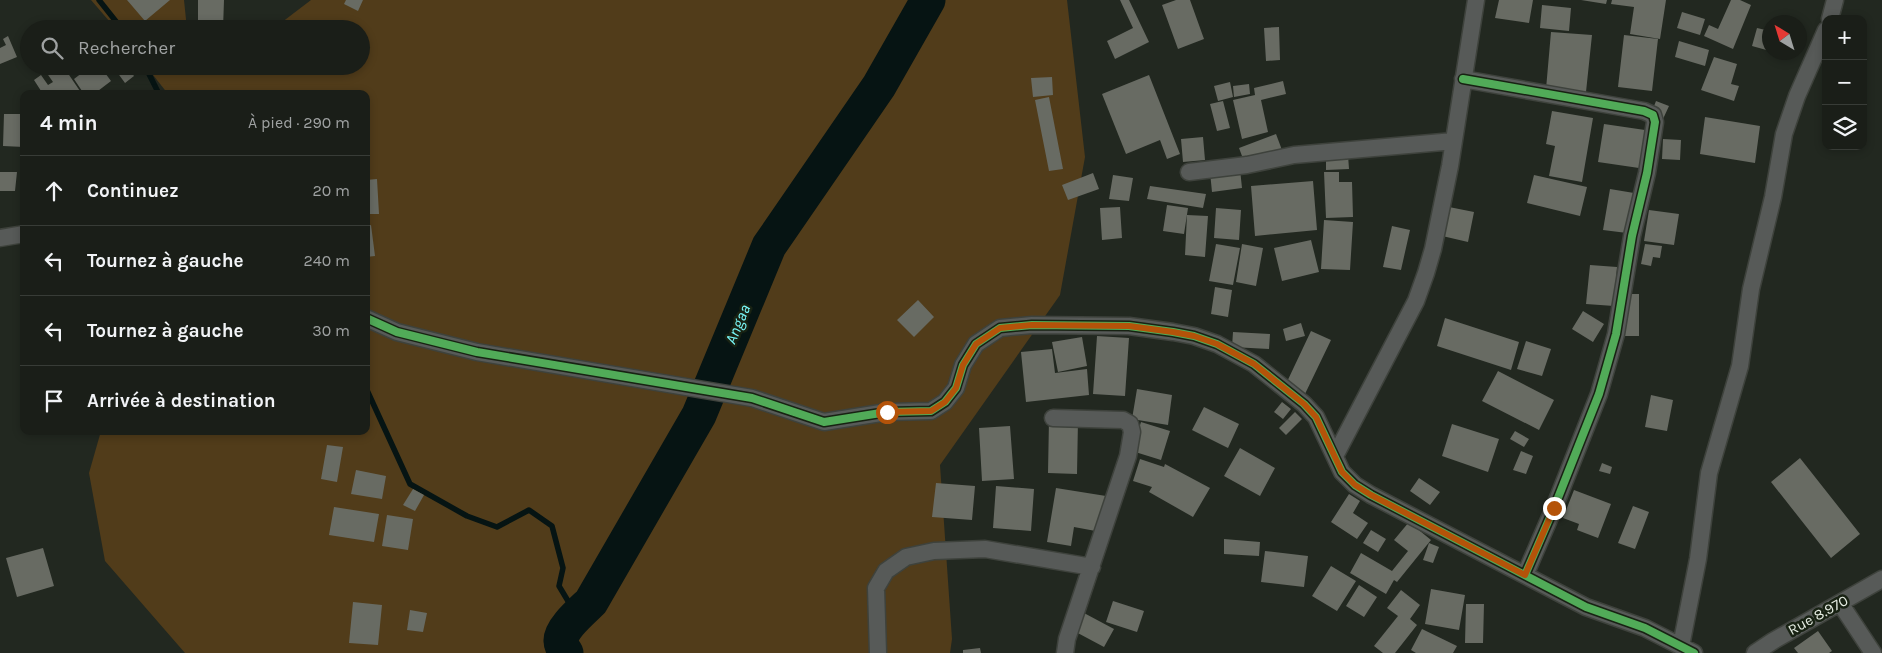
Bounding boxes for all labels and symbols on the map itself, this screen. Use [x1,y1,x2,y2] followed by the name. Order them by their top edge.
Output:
[1762,15,1807,60] north arrow
[721,302,754,347] water label: Angaa
[876,401,899,424] route start
[1543,497,1566,520] route end
[1785,591,1851,639] street label: Rue 8.970

